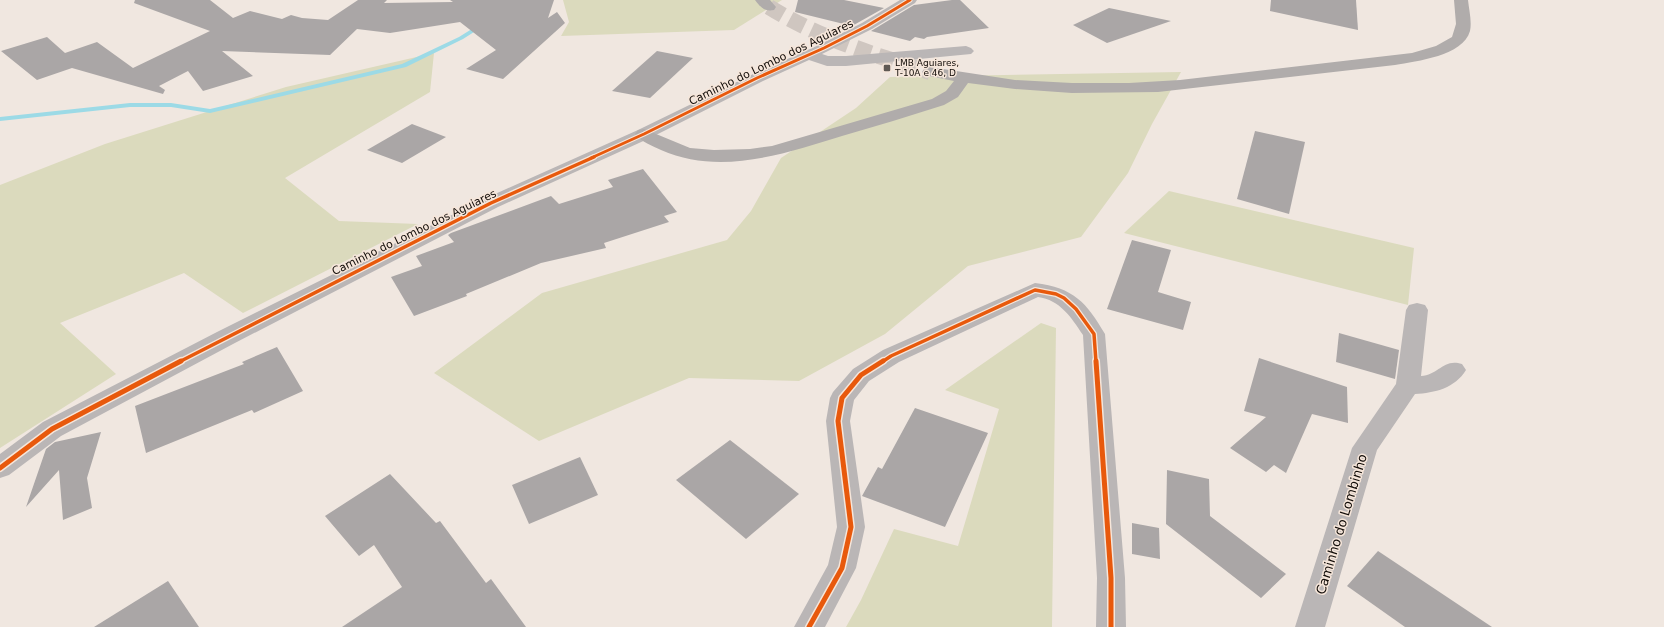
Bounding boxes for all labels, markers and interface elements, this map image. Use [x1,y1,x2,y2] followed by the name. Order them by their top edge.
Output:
[687,17,856,108] street label: Caminho do Lombo dos Aguiares
[894,58,959,78] place label: LMB Aguiares, T-10A e 46, D
[882,63,892,73] marker: LMB Aguiares, T-10A e 46, D
[330,187,499,278] street label: Caminho do Lombo dos Aguiares
[1313,452,1370,596] street label: Caminho do Lombinho

